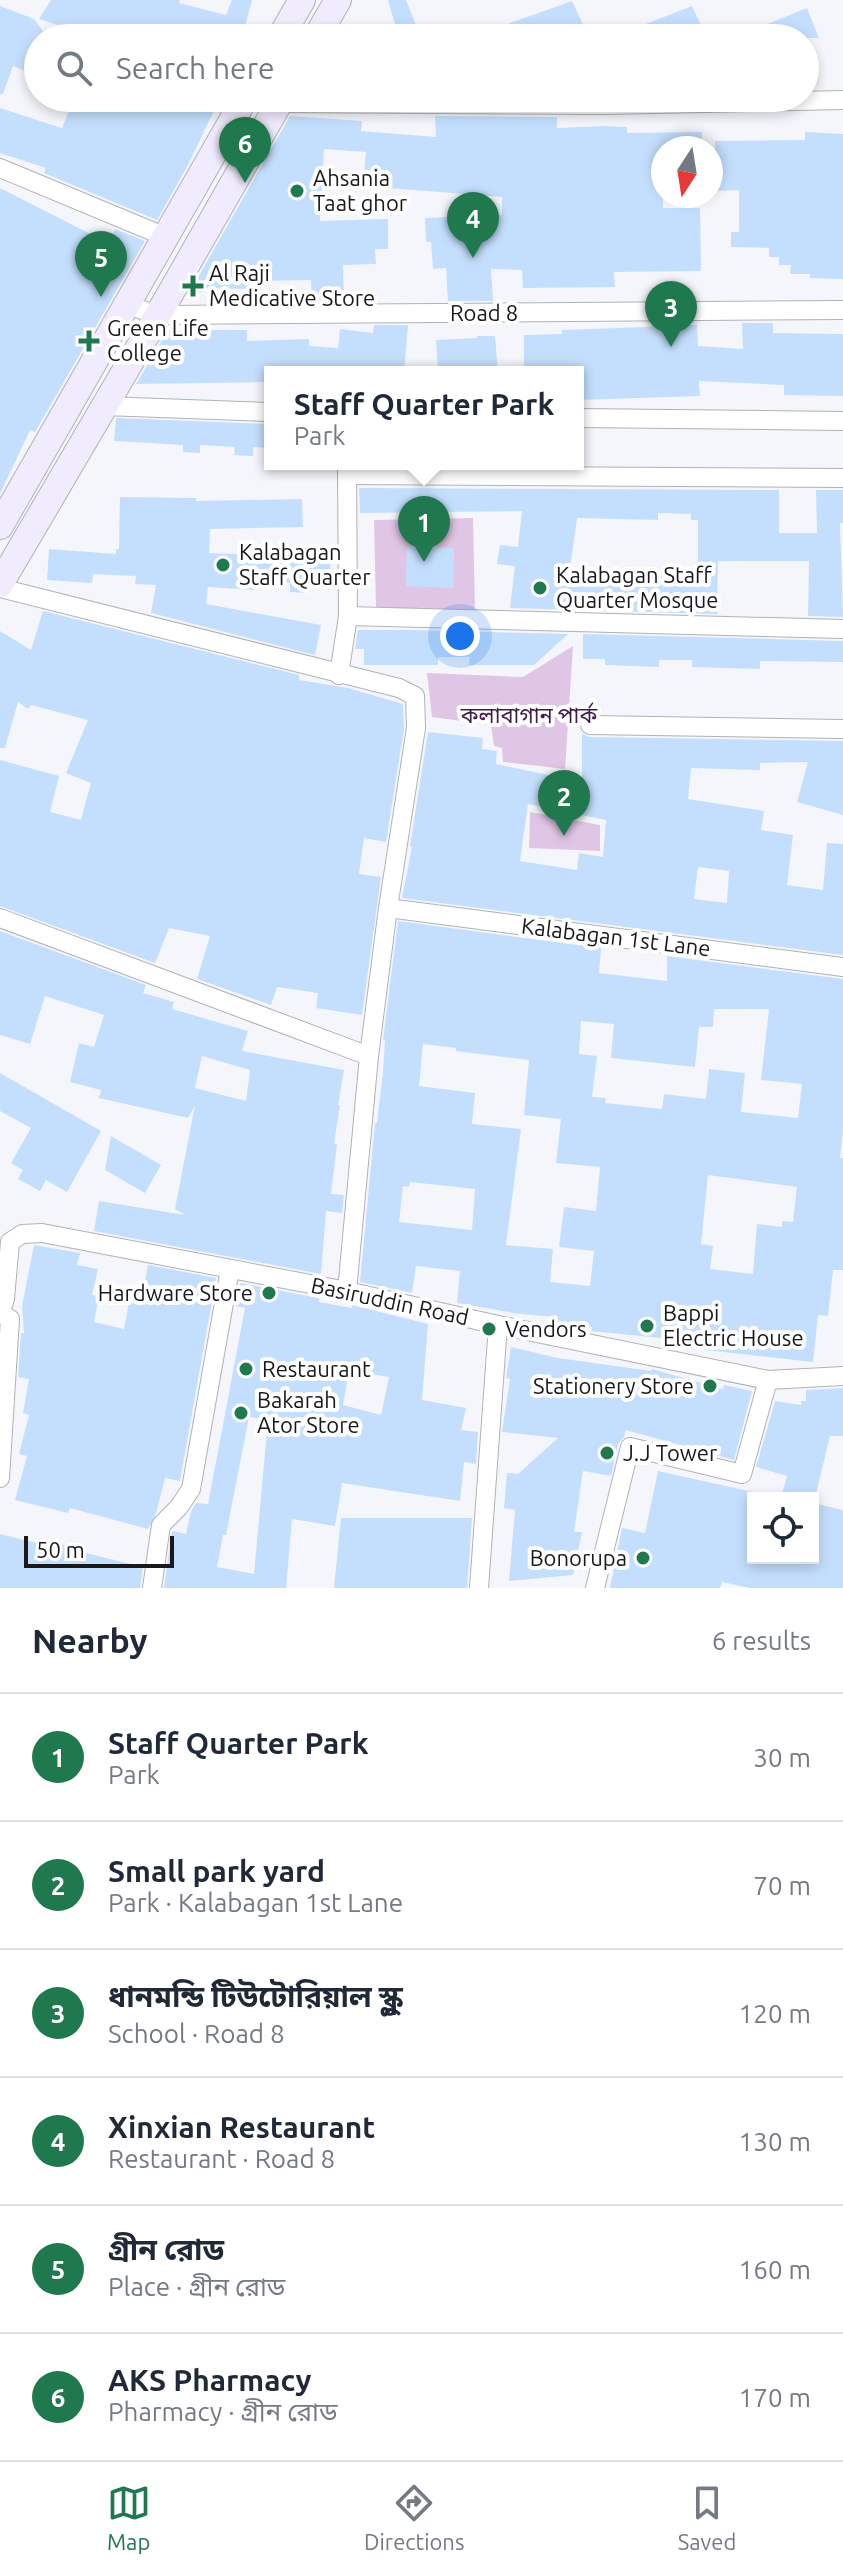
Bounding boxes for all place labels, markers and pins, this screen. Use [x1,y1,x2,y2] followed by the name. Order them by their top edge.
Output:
[219,117,271,183] pin: 6
[313,165,408,215] place label: Ahsania Taat ghor
[288,182,306,200] marker: Ahsania Taat ghor
[447,192,499,258] pin: 4
[75,231,127,297] pin: 5
[209,260,375,310] place label: Al Raji Medicative Store
[184,277,202,295] marker: Al Raji Medicative Store
[645,281,697,347] pin: 3
[107,315,209,365] place label: Green Life College
[78,330,100,352] marker: Green Life College
[398,496,450,562] pin: 1
[239,539,371,589] place label: Kalabagan Staff Quarter
[214,556,232,574] marker: Kalabagan Staff Quarter
[556,562,719,612] place label: Kalabagan Staff Quarter Mosque
[531,579,549,597] marker: Kalabagan Staff Quarter Mosque
[538,770,590,836] pin: 2
[98,1280,253,1305] place label: Hardware Store
[260,1284,278,1302] marker: Hardware Store
[663,1300,804,1350] place label: Bappi Electric House
[505,1316,587,1341] place label: Vendors
[638,1317,656,1335] marker: Bappi Electric House
[480,1320,498,1338] marker: Vendors
[262,1356,371,1381] place label: Restaurant
[237,1360,255,1378] marker: Restaurant
[533,1373,694,1398] place label: Stationery Store
[701,1377,719,1395] marker: Stationery Store
[257,1387,360,1437] place label: Bakarah Ator Store
[232,1404,250,1422] marker: Bakarah Ator Store
[623,1440,718,1465] place label: J.J Tower
[598,1444,616,1462] marker: J.J Tower
[530,1545,627,1570] place label: Bonorupa
[634,1549,652,1567] marker: Bonorupa

